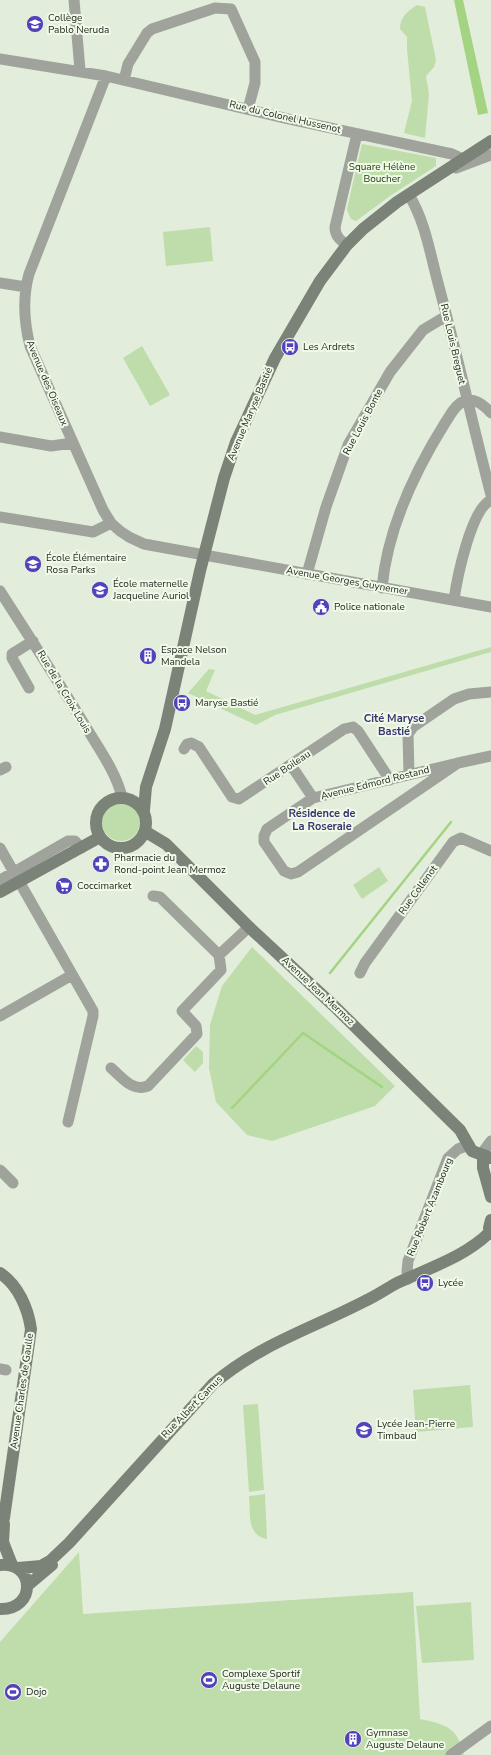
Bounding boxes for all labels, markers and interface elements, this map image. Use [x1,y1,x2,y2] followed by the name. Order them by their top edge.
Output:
[48,11,109,37] place label: Collège Pablo Neruda
[25,14,45,34] school or university icon: Collège Pablo Neruda
[228,97,343,137] street label: Rue du Colonel Hussenot
[349,160,415,186] park label: Square Hélène Boucher
[437,302,469,386] street label: Rue Louis Breguet
[280,337,300,357] bus stop icon: Les Ardrets
[23,338,72,428] street label: Avenue des Oiseaux
[303,340,355,354] place label: Les Ardrets
[224,365,276,463] street label: Avenue Maryse Bastié
[340,386,386,458] street label: Rue Louis Bonte
[46,551,126,577] place label: École Élémentaire Rosa Parks
[23,554,43,574] school or university icon: École Élémentaire Rosa Parks
[285,563,409,599] street label: Avenue Georges Guynemer
[112,577,189,603] place label: École maternelle Jacqueline Auriol
[90,580,110,600] school or university icon: École maternelle Jacqueline Auriol
[311,597,331,617] public building icon: Police nationale
[334,600,405,614] place label: Police nationale
[161,643,227,669] place label: Espace Nelson Mandela
[138,646,158,666] building icon: Espace Nelson Mandela
[34,648,94,736] street label: Rue de la Croix Louis
[172,693,192,713] bus stop icon: Maryse Bastié
[195,696,258,710] place label: Maryse Bastié
[364,711,424,739] district label: Cité Maryse Bastié
[261,747,313,789] street label: Rue Boileau
[319,763,431,803] street label: Avenue Edmord Rostand
[288,806,356,834] district label: Résidence de La Roseraie
[114,851,226,877] place label: Pharmacie du Rond-point Jean Mermoz
[91,854,111,874] pharmacy icon: Pharmacie du Rond-point Jean Mermoz
[395,862,441,918] street label: Rue Collenot
[54,876,74,896] supermarket icon: Coccimarket
[77,879,132,893] place label: Coccimarket
[279,954,358,1029] street label: Avenue Jean Mermoz
[404,1155,456,1259] street label: Rue Robert Azambourg
[415,1273,435,1293] bus stop icon: Lycée
[438,1276,463,1290] place label: Lycée
[7,1332,37,1450] street label: Avenue Charles de Gaulle
[158,1372,226,1441] street label: Rue Albert Camus
[377,1417,455,1443] place label: Lycée Jean-Pierre Timbaud
[354,1420,374,1440] school or university icon: Lycée Jean-Pierre Timbaud
[222,1667,301,1693] place label: Complexe Sportif Auguste Delaune
[199,1670,219,1690] sports icon: Complexe Sportif Auguste Delaune
[3,1682,23,1702] sports icon: Dojo
[26,1685,47,1699] place label: Dojo
[366,1726,444,1752] place label: Gymnase Auguste Delaune
[343,1729,363,1749] building icon: Gymnase Auguste Delaune

